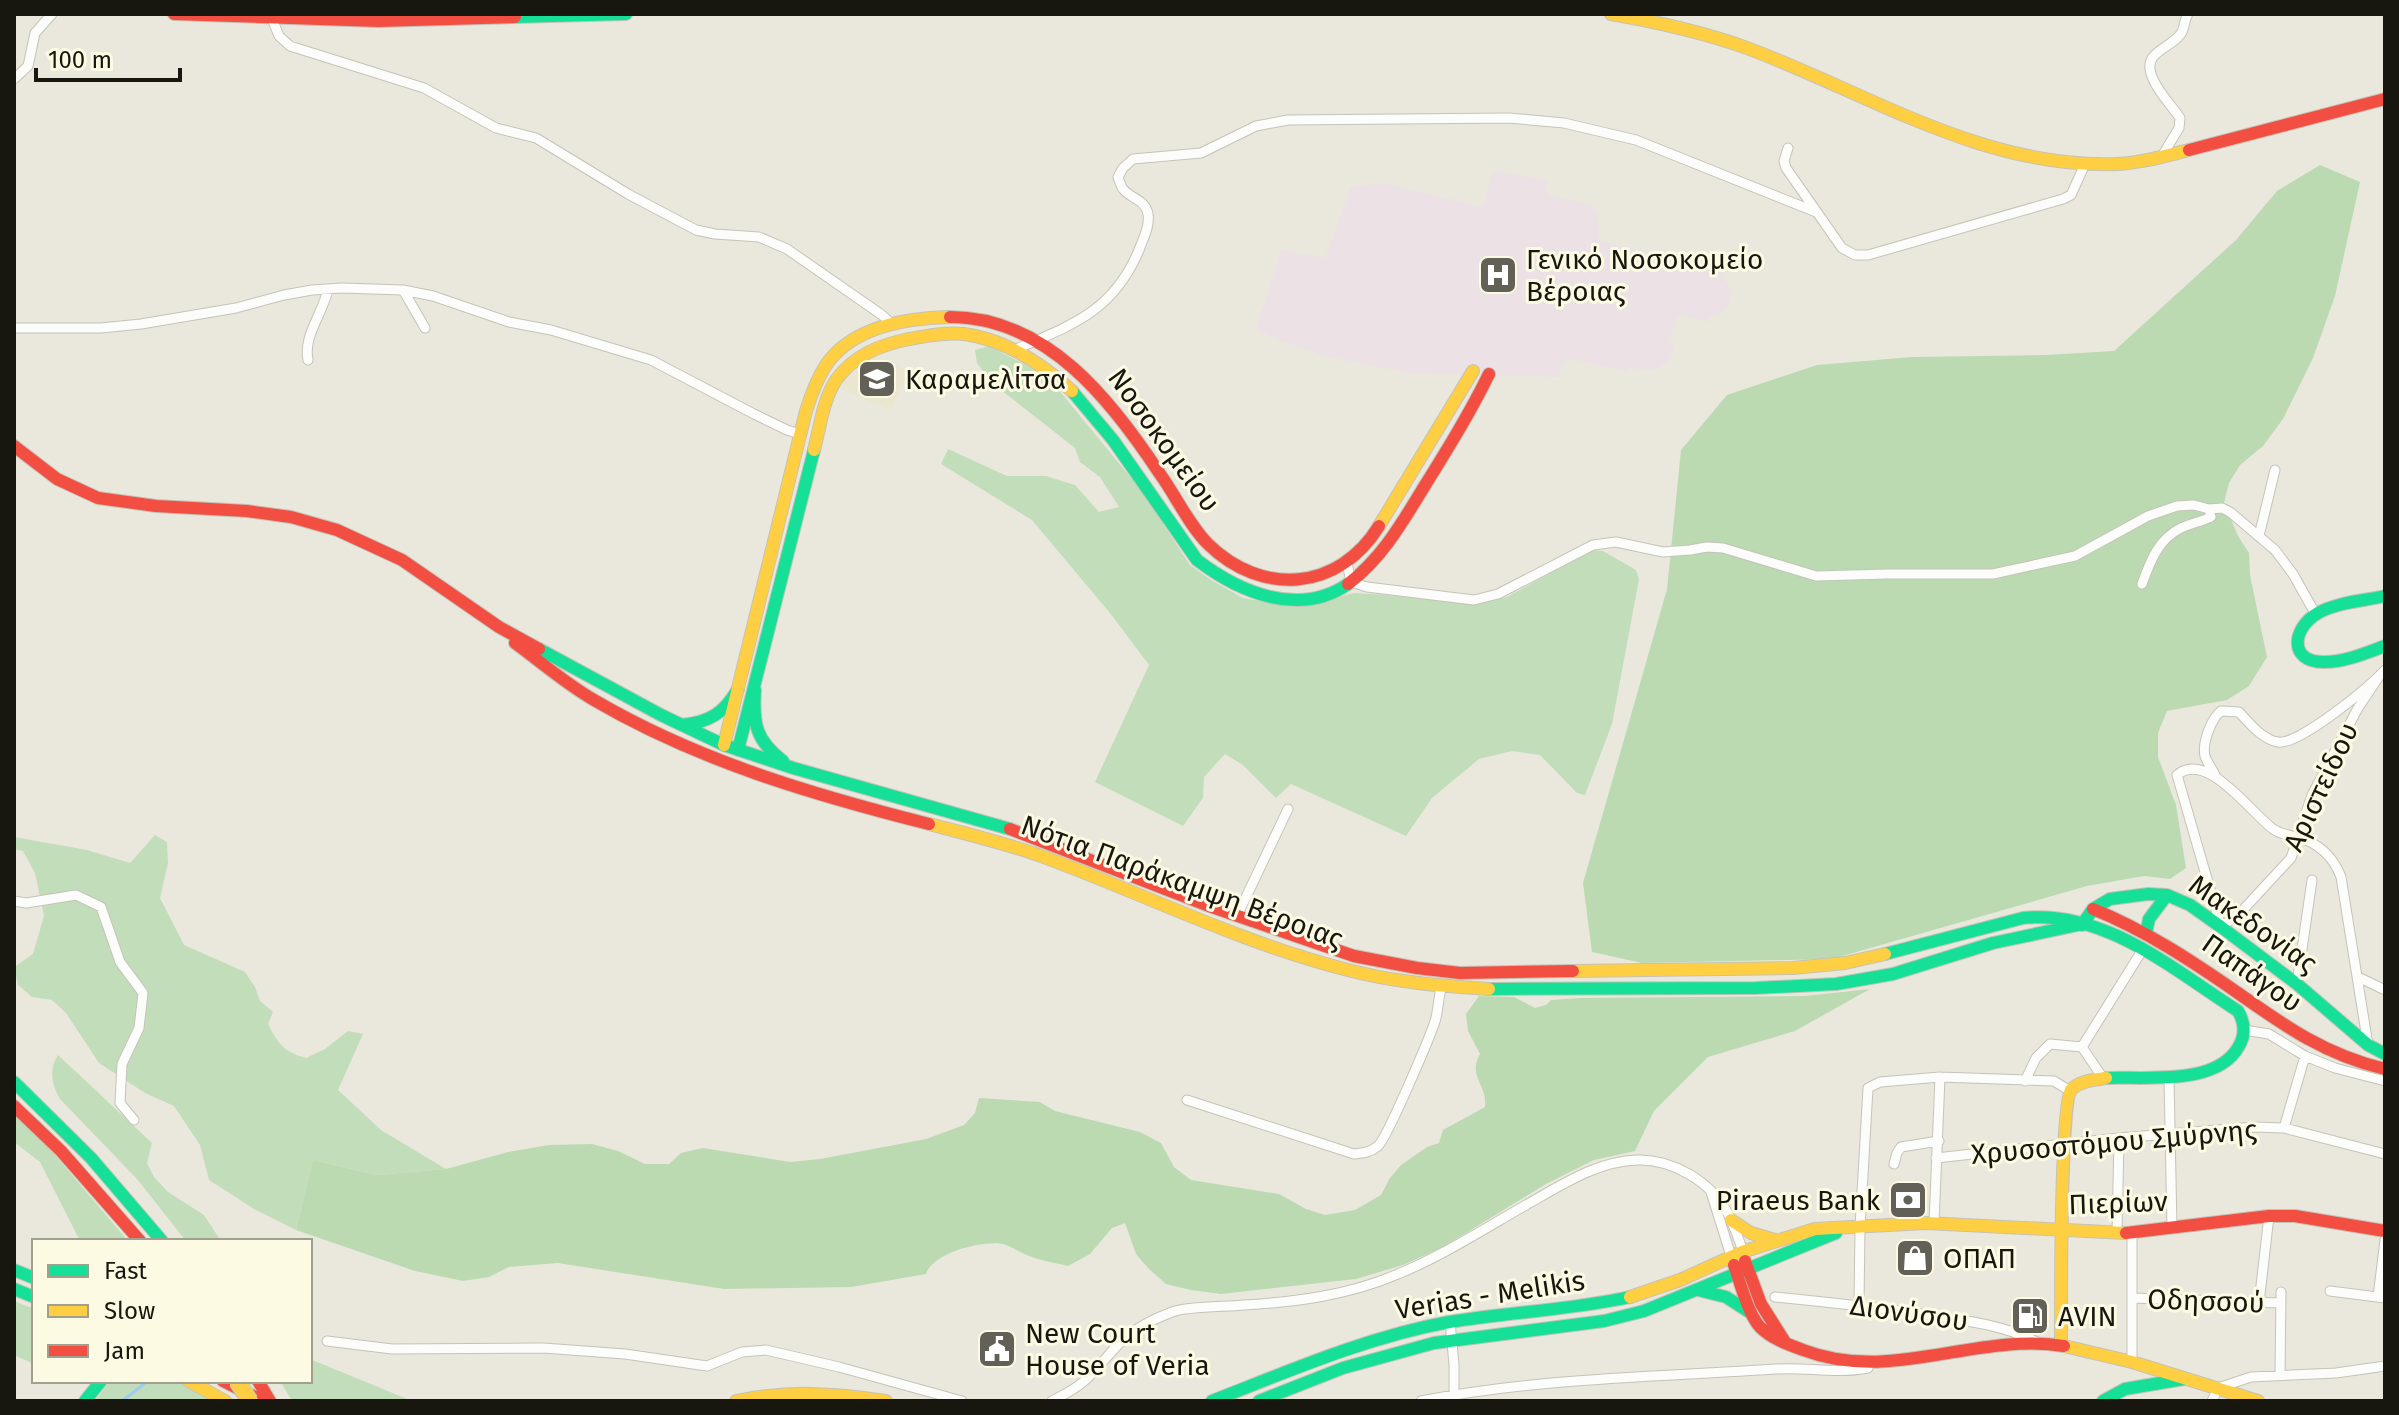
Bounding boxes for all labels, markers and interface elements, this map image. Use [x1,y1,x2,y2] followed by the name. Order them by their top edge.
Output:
[36,32,180,82] scale bar
[48,46,112,74] text: 100 m
[1526,243,1763,308] place label: Γενικό Νοσοκομείο Βέροιας
[1477,254,1519,296] hospital icon: Γενικό Νοσοκομείο Βέροιας
[856,358,898,400] school or university icon: Καραμελίτσα
[1101,362,1227,518] street label: Νοσοκομείου
[905,363,1066,396] place label: Καραμελίτσα
[2277,717,2365,857] street label: Αριστείδου
[1016,808,1348,956] street label: Νότια Παράκαμψη Βέροιας
[2183,868,2323,980] street label: Μακεδονίας
[2196,927,2308,1019] street label: Παπάγου
[1970,1113,2258,1171] street label: Χρυσοστόμου Σμύρνης
[1887,1179,1929,1221] bank icon: Piraeus Bank
[1716,1184,1881,1217] place label: Piraeus Bank
[2068,1185,2169,1221] street label: Πιερίων
[1894,1237,1936,1279] shop icon: ΟΠΑΠ
[32,1239,312,1383] legend
[1943,1242,2016,1275] place label: ΟΠΑΠ
[104,1257,147,1285] text: Fast
[1393,1264,1587,1326] street label: Verias - Melikis
[2147,1282,2265,1320] street label: Οδησσού
[1848,1288,1970,1338] street label: Διονύσου
[2009,1295,2051,1337] fuel station icon: AVIN
[104,1297,155,1325] text: Slow
[2058,1300,2117,1333] place label: AVIN
[1025,1317,1210,1382] place label: New Court House of Veria
[976,1328,1018,1370] public building icon: New Court House of Veria
[104,1337,145,1365] text: Jam

